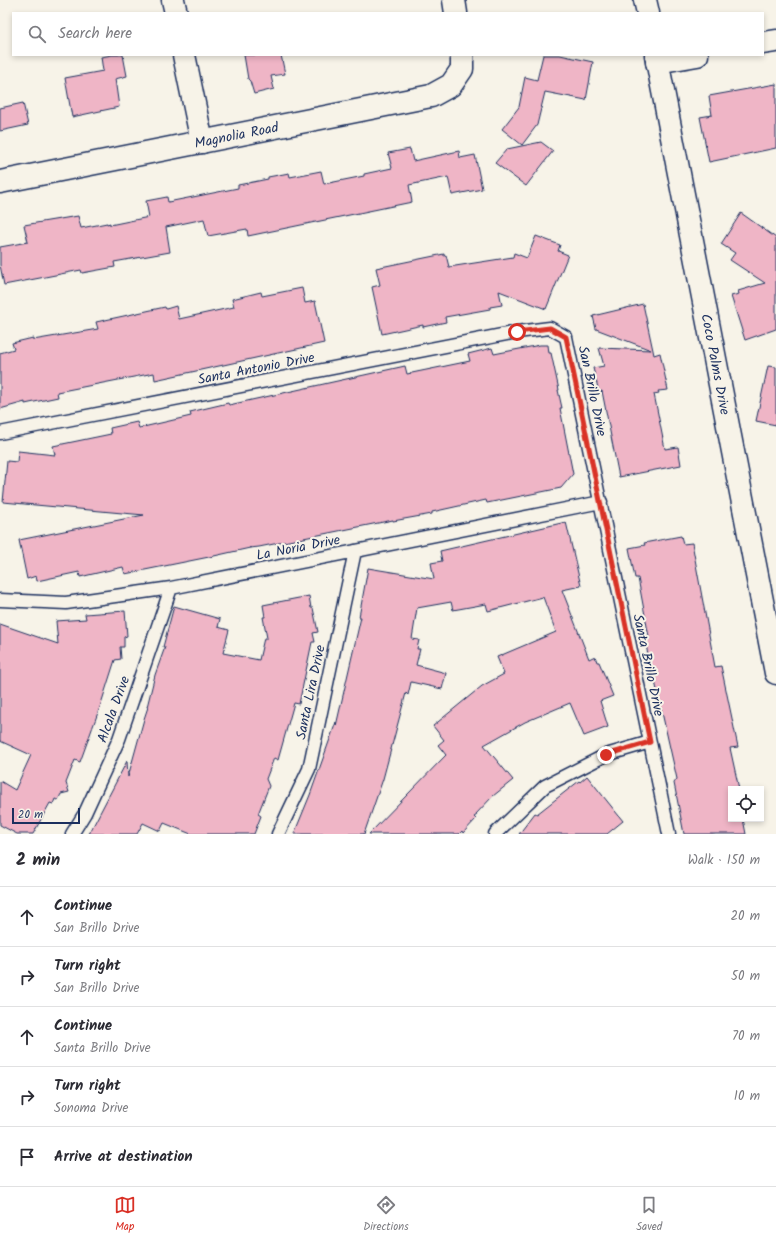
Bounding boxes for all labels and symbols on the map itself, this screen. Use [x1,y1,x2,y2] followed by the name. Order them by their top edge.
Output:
[193,117,281,155] street label: Magnolia Road
[694,312,736,418] street label: Coco Palms Drive
[508,323,526,341] route start
[572,344,612,439] street label: San Brillo Drive
[196,347,317,391] street label: Santa Antonio Drive
[254,529,343,567] street label: La Noria Drive
[626,612,670,719] street label: Santa Brillo Drive
[290,642,332,741] street label: Santa Lira Drive
[92,672,136,746] street label: Alcala Drive
[597,746,615,764] route end
[12,806,80,825] scale bar

